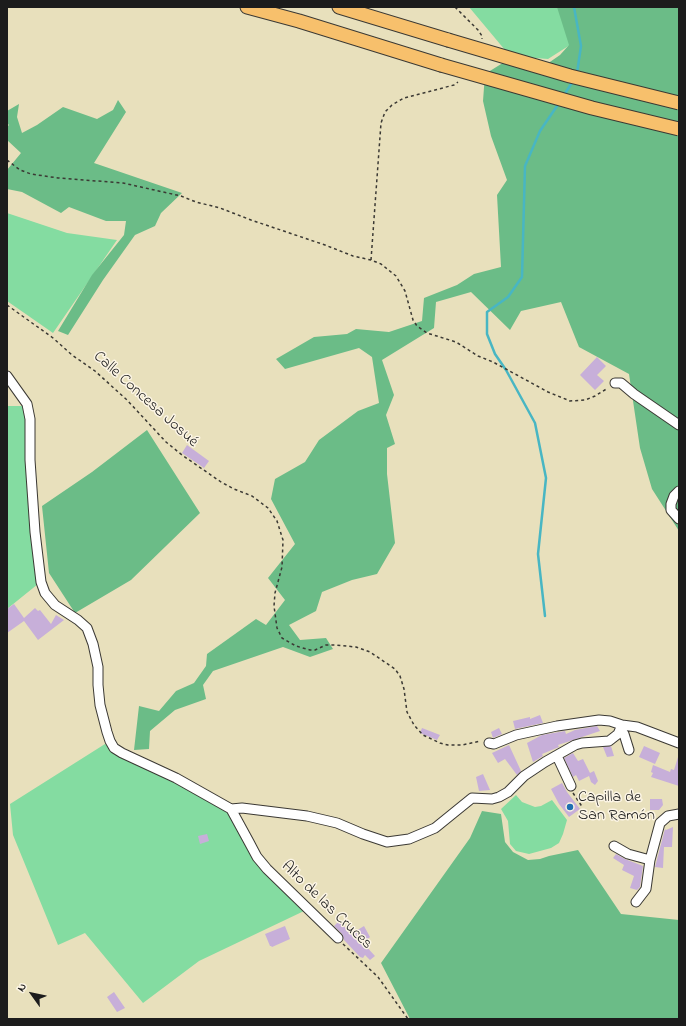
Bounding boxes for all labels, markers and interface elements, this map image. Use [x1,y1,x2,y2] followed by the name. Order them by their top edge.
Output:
[89,348,201,452] street label: Calle Concesa Josué
[578,788,655,826] place label: Capilla de San Ramón
[565,802,575,812] marker: Capilla de San Ramón
[276,858,376,954] street label: Alto de las Cruces
[12,974,52,1014] north arrow
[13,980,31,995] text: N

